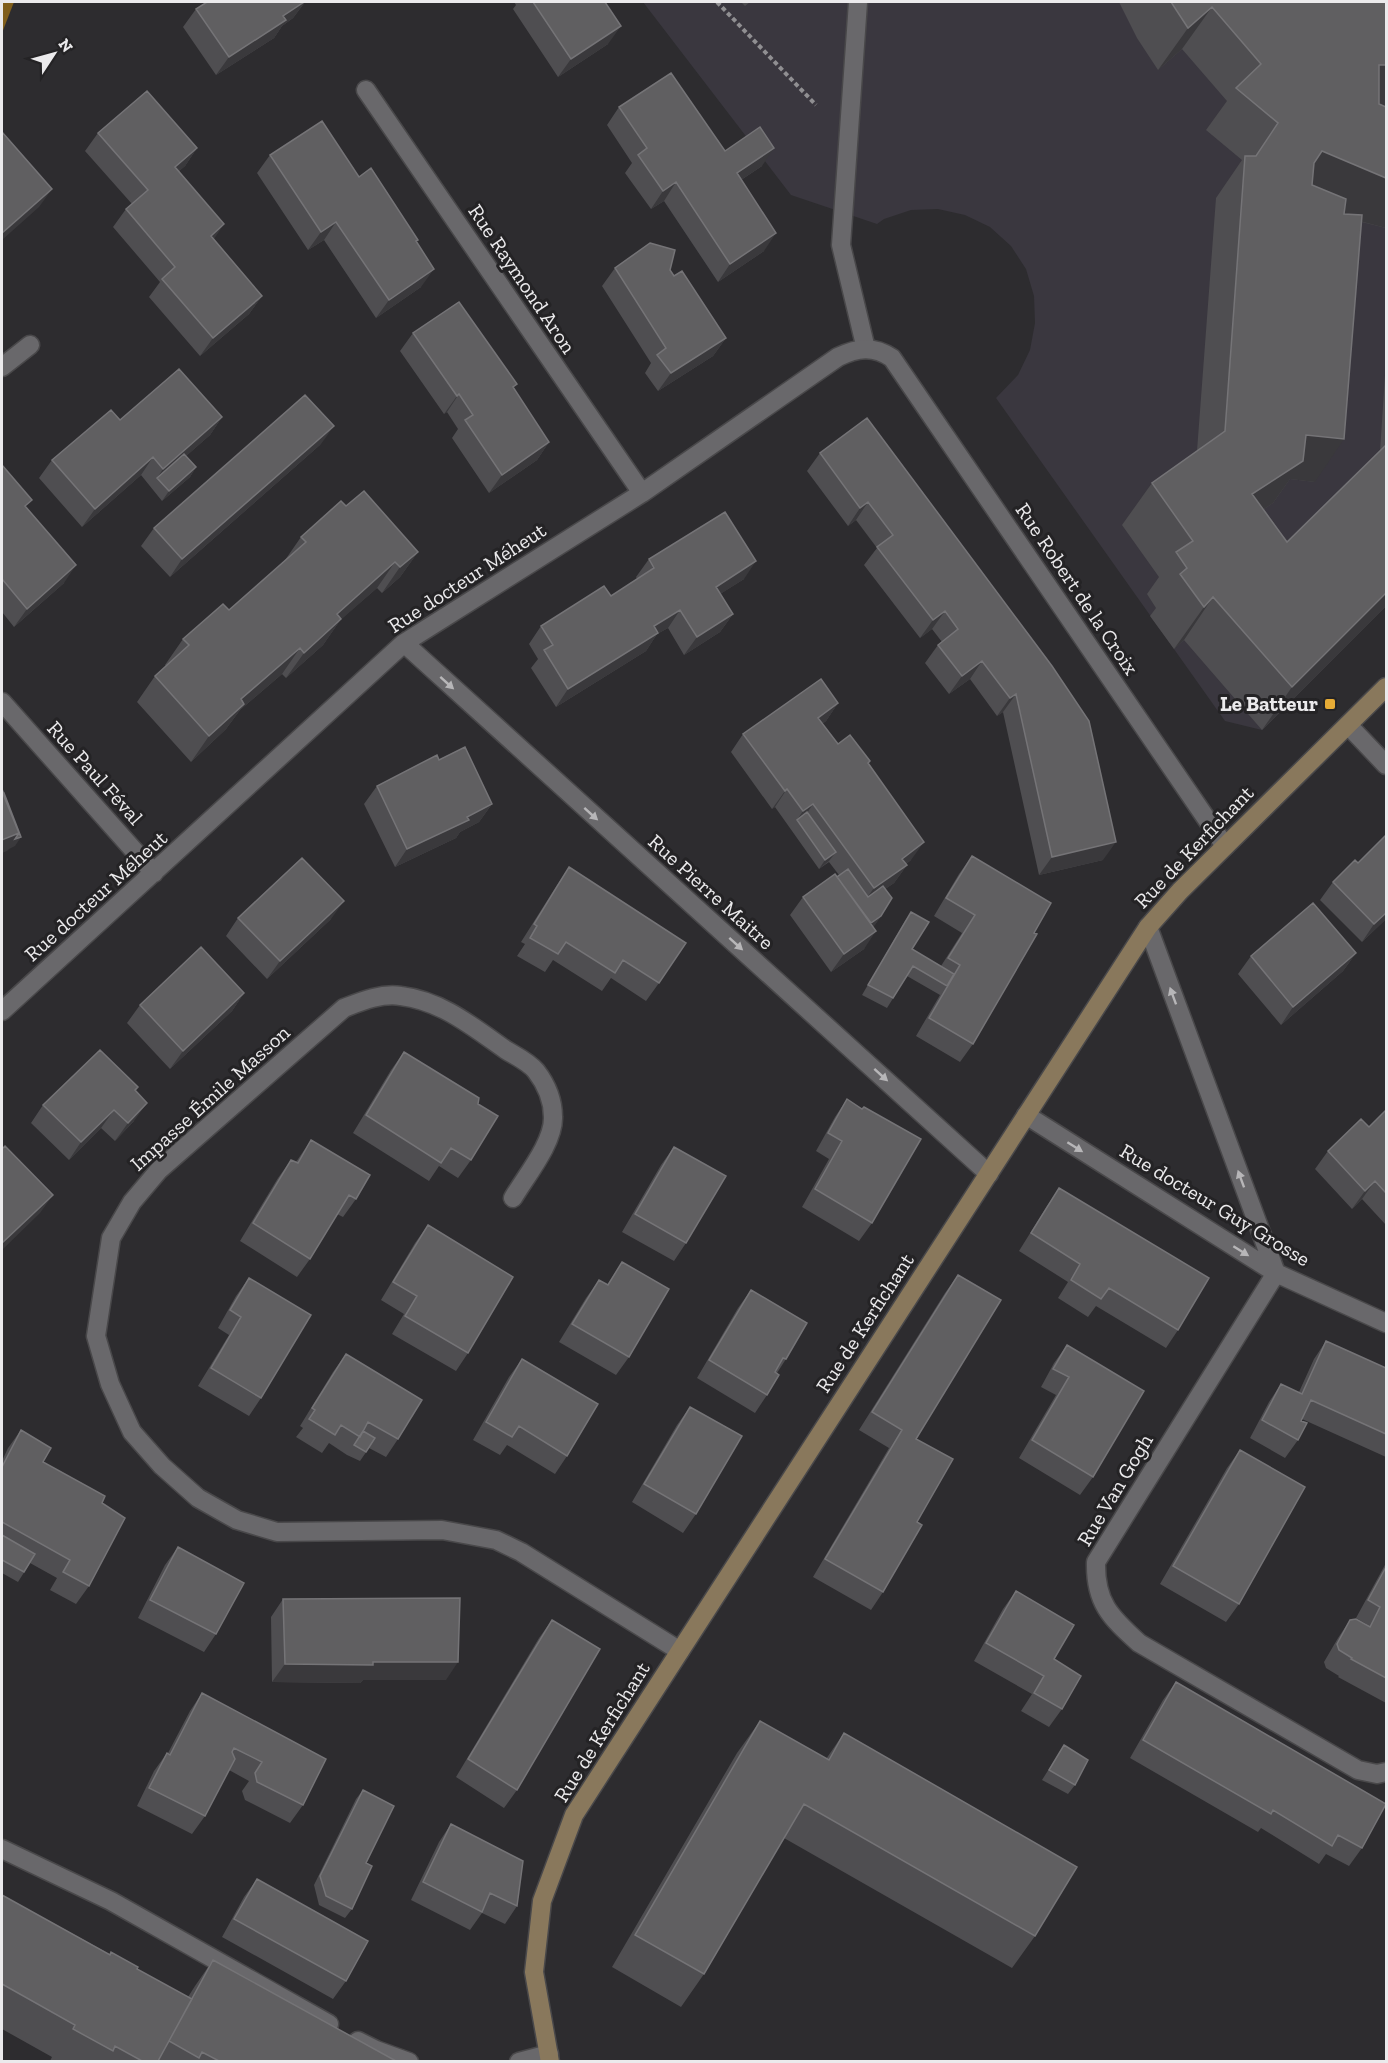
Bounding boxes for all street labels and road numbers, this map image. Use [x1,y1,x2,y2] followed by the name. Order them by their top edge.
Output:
[463,199,582,358] street label: Rue Raymond Aron
[1011,498,1144,680] street label: Rue Robert de la Croix
[383,517,551,638] street label: Rue docteur Méheut
[42,716,149,830] street label: Rue Paul Féval
[1129,780,1259,913] street label: Rue de Kerfichant
[19,825,172,966] street label: Rue docteur Méheut
[643,829,779,955] street label: Rue Pierre Maitre
[125,1019,295,1176] street label: Impasse Émile Masson
[1116,1138,1315,1271] street label: Rue docteur Guy Grosse
[810,1248,919,1397] street label: Rue de Kerfichant
[1071,1429,1158,1550] street label: Rue Van Gogh
[548,1657,655,1806] street label: Rue de Kerfichant

